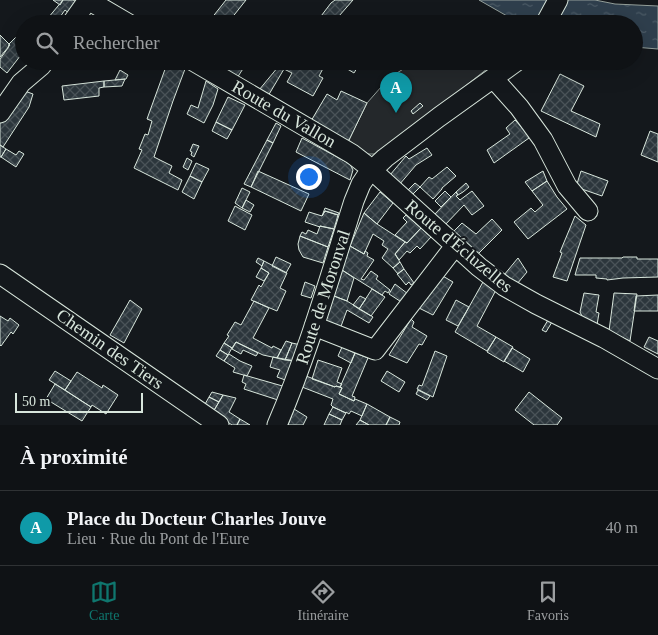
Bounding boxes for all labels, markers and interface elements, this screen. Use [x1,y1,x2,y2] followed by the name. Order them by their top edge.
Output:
[15,15,643,70] search box
[33,29,61,57] icon: search
[73,32,160,53] text: Rechercher
[380,72,412,113] pin: A
[228,76,340,152] street label: Route du Vallon
[296,164,322,190] your location
[401,195,517,297] street label: Route d'Écluzelles
[292,227,354,367] street label: Route de Moronval
[53,305,167,393] street label: Chemin des Tiers
[15,390,142,413] scale bar
[22,394,50,409] text: 50 m
[20,445,128,469] text: À proximité
[67,508,326,529] text: Place du Docteur Charles Jouve
[30,519,42,536] text: A
[606,519,638,536] text: 40 m
[67,530,249,547] text: Lieu · Rue du Pont de l'Eure
[89,578,119,624] tab: Carte
[298,578,349,624] tab: Itinéraire
[527,578,569,624] tab: Favoris

